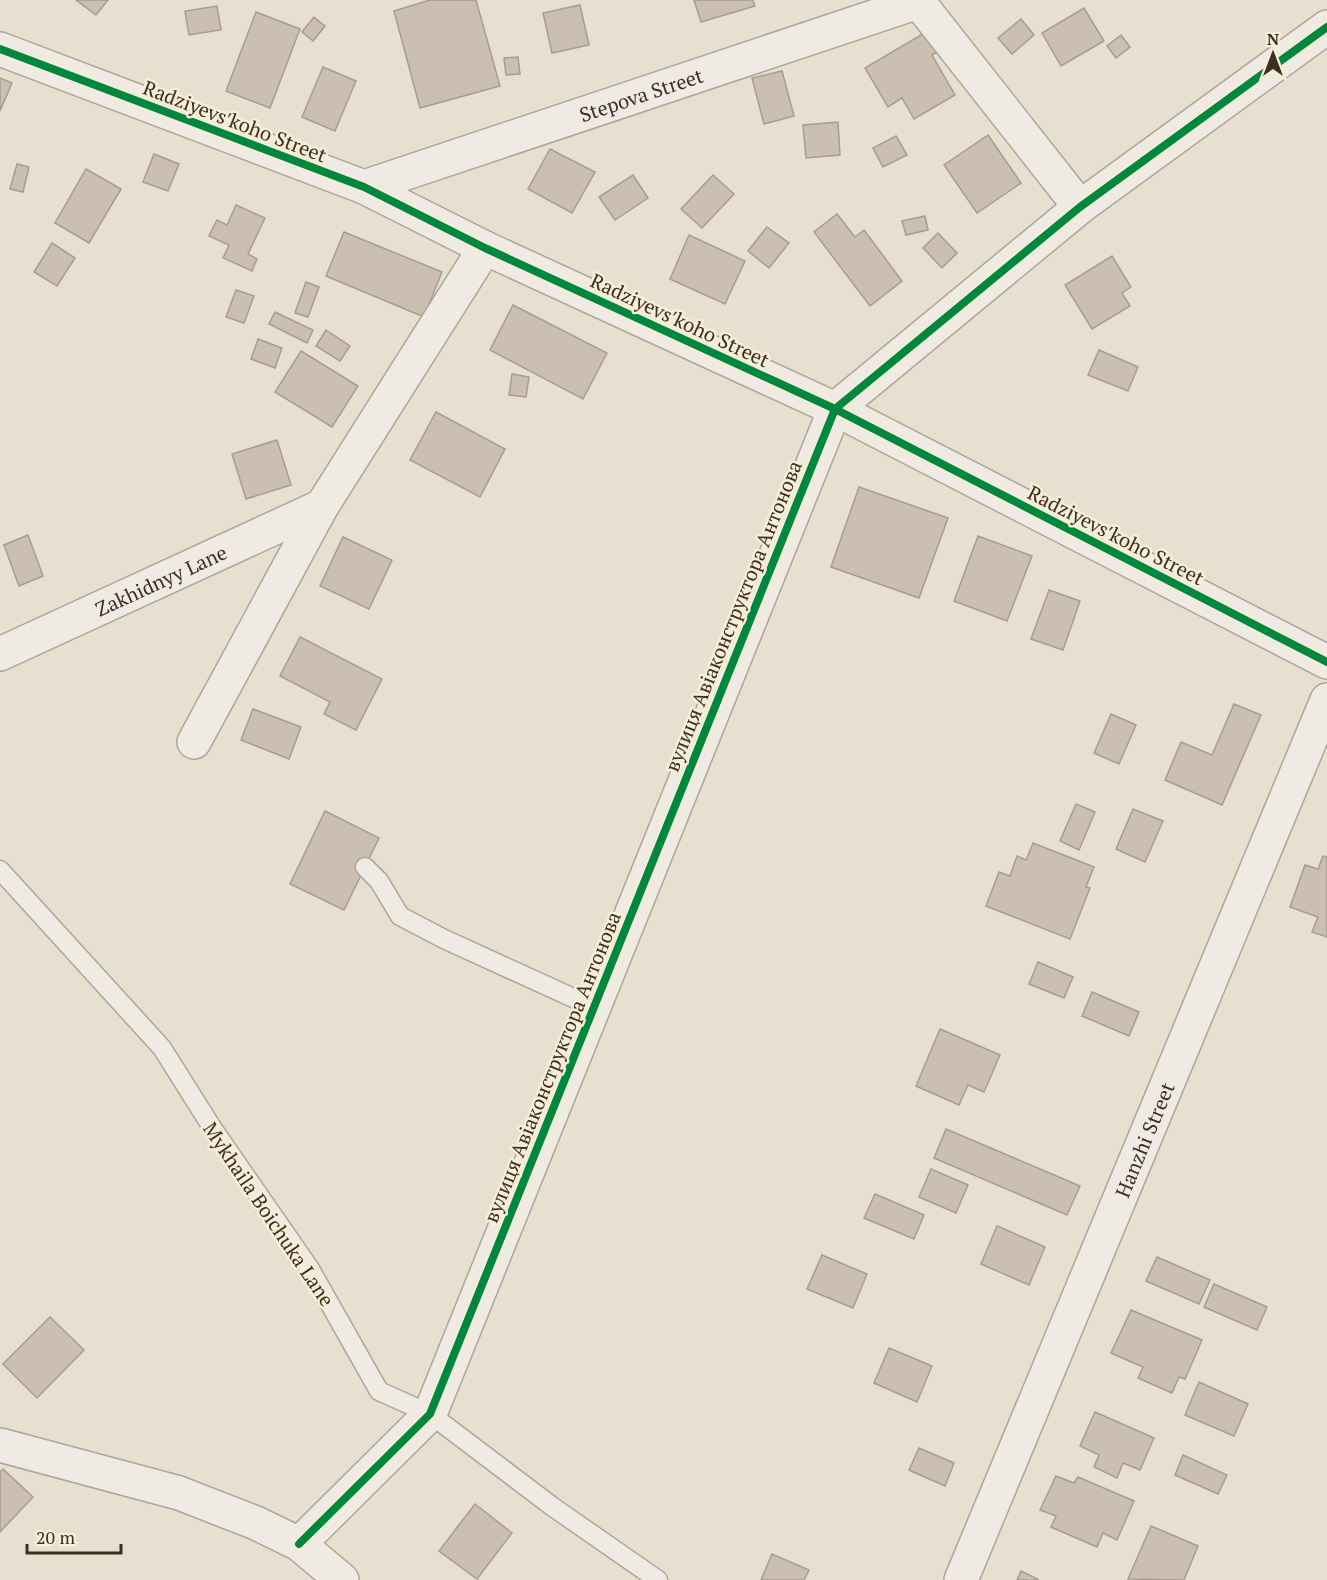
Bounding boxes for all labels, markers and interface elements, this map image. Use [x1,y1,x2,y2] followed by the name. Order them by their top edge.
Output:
[1243,24,1303,84] north arrow
[1267,28,1279,50] text: N
[576,61,707,128] street label: Stepova Street
[139,74,331,169] street label: Radziyevsʹkoho Street
[586,267,774,374] street label: Radziyevsʹkoho Street
[658,456,808,776] street label: вулиця Авіаконструктора Антонова
[1023,479,1209,591] street label: Radziyevsʹkoho Street
[91,538,231,622] street label: Zakhidnyy Lane
[477,907,627,1227] street label: вулиця Авіаконструктора Антонова
[1108,1077,1180,1201] street label: Hanzhi Street
[197,1117,341,1311] street label: Mykhaila Boichuka Lane
[27,1517,122,1555] scale bar
[36,1525,76,1549] text: 20 m

